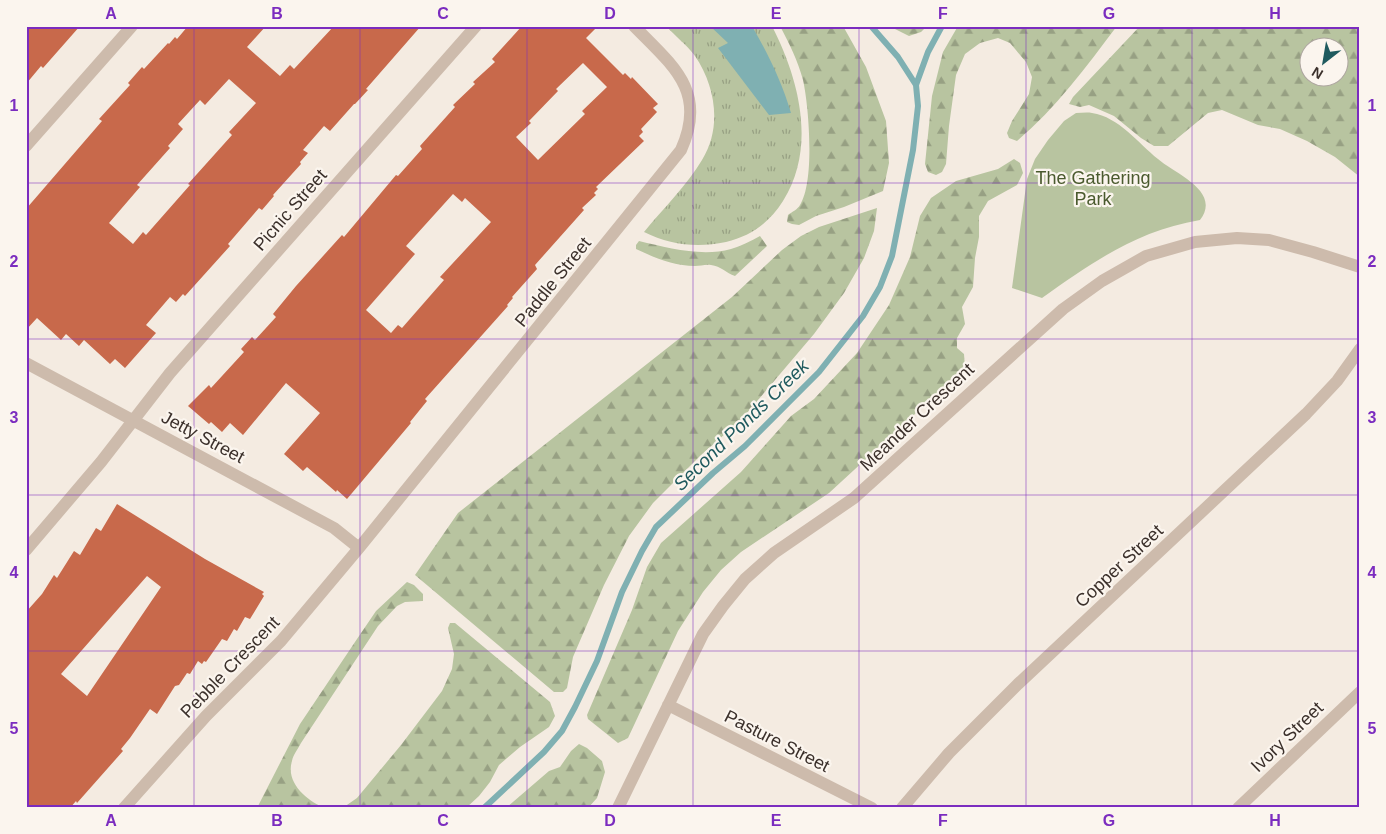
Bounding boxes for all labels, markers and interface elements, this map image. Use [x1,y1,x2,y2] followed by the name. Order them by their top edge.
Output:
[105,5,117,22] text: A
[271,5,283,22] text: B
[437,5,449,22] text: C
[604,5,616,22] text: D
[771,5,782,22] text: E
[938,5,948,22] text: F
[1103,5,1115,22] text: G
[1269,5,1281,22] text: H
[1298,38,1348,88] north arrow
[1309,64,1326,83] text: N
[10,97,19,114] text: 1
[1368,97,1377,114] text: 1
[249,165,331,255] street label: Picnic Street
[1035,168,1151,209] park label: The Gathering Park
[511,233,595,331] street label: Paddle Street
[10,253,19,270] text: 2
[1368,253,1377,270] text: 2
[669,354,814,495] water label: Second Ponds Creek
[856,359,978,475] street label: Meander Crescent
[158,407,248,467] street label: Jetty Street
[10,409,19,426] text: 3
[1368,409,1377,426] text: 3
[1071,520,1167,612] street label: Copper Street
[10,564,19,581] text: 4
[1368,564,1377,581] text: 4
[177,612,283,722] street label: Pebble Crescent
[1247,698,1327,776] street label: Ivory Street
[721,706,833,776] street label: Pasture Street
[10,720,19,737] text: 5
[1368,720,1377,737] text: 5
[105,812,117,829] text: A
[271,812,283,829] text: B
[437,812,449,829] text: C
[604,812,616,829] text: D
[771,812,782,829] text: E
[938,812,948,829] text: F
[1103,812,1115,829] text: G
[1269,812,1281,829] text: H

